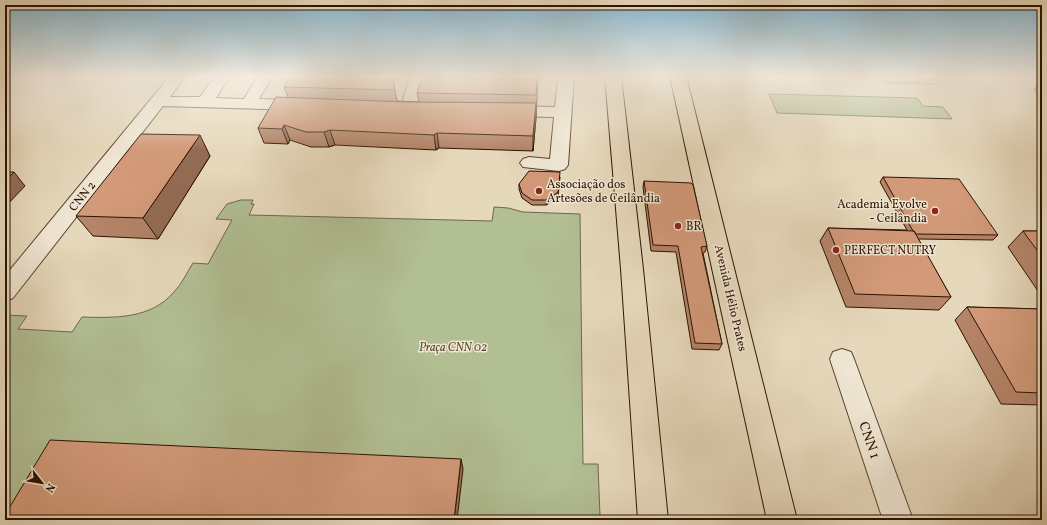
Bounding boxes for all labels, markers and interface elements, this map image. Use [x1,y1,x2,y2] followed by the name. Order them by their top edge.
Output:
[547,177,660,207] place label: Associação dos Artesões de Ceilândia
[66,178,100,215] street label: CNN 2
[534,186,544,196] marker: Associação dos Artesões de Ceilândia
[837,197,927,227] place label: Academia Evolve - Ceilândia
[930,206,940,216] marker: Academia Evolve - Ceilândia
[686,219,702,235] place label: BR
[673,221,683,231] marker: BR
[710,243,750,353] street label: Avenida Hélio Prates
[844,243,937,259] place label: PERFECT NUTRY
[831,245,841,255] marker: PERFECT NUTRY
[419,340,487,356] park label: Praça CNN 02
[853,419,884,462] street label: CNN 1
[22,463,62,503] north arrow
[41,480,58,495] text: N

